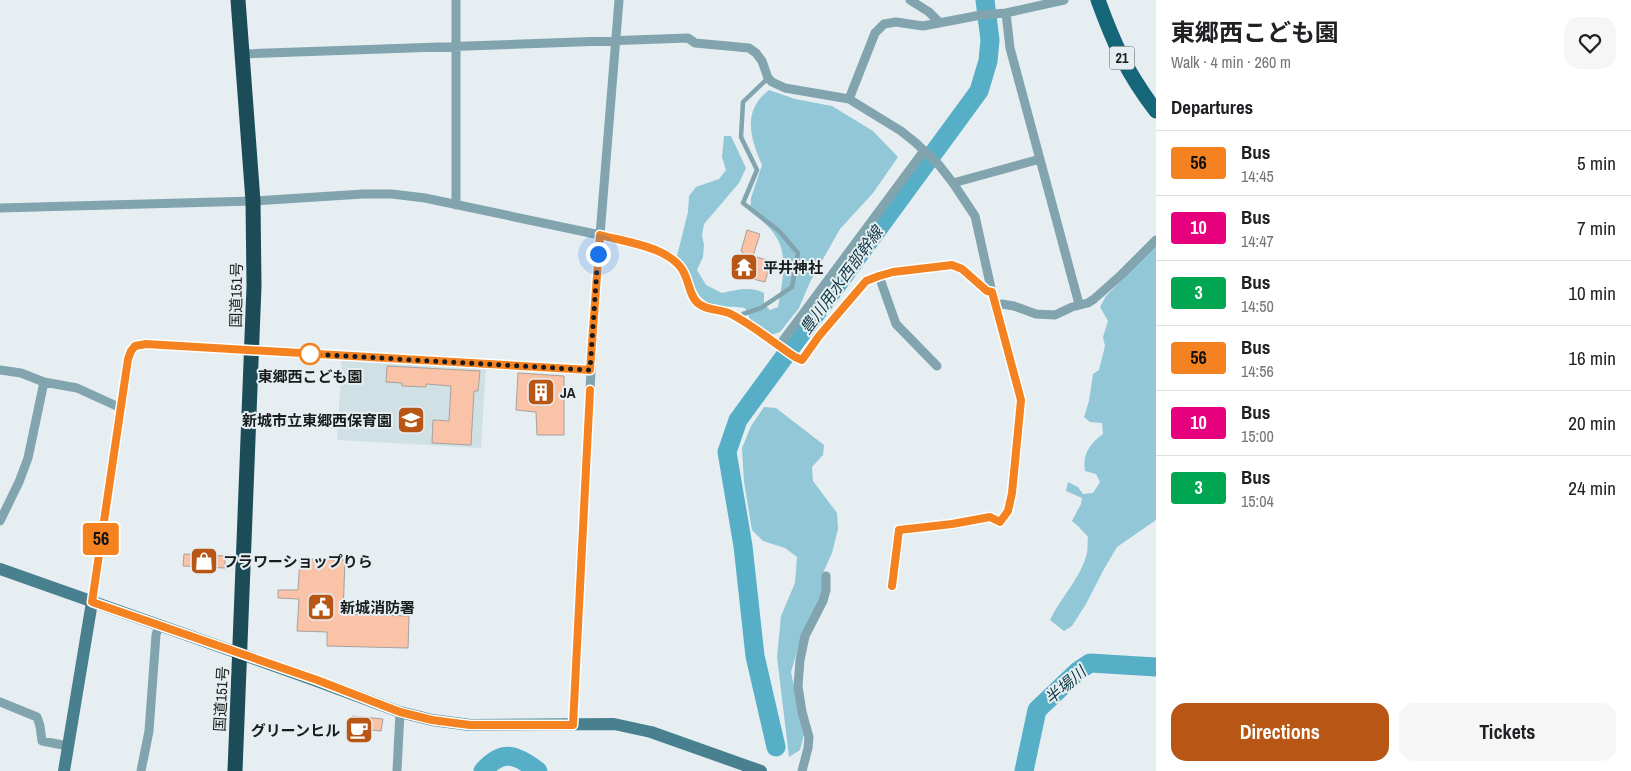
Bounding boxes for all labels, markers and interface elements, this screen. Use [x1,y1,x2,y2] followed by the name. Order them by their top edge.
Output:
[1171,16,1339,48] text: 東郷西こども園
[1564,17,1616,69] button: heart
[1110,46,1134,70] road number: 21
[1171,51,1291,73] text: Walk · 4 min · 260 m
[1171,94,1253,120] text: Departures
[1241,139,1270,165] text: Bus
[1190,150,1207,175] text: 56
[1577,150,1616,176] text: 5 min
[1241,165,1274,187] text: 14:45
[1241,204,1270,230] text: Bus
[1190,215,1207,240] text: 10
[1577,215,1616,241] text: 7 min
[794,220,889,338] water label: 豊川用水西部幹線
[1241,230,1274,252] text: 14:47
[586,242,611,267] your location
[729,252,759,282] temple icon: 平井神社
[763,257,823,278] place label: 平井神社
[225,262,247,328] street label: 国道151号
[1241,269,1270,295] text: Bus
[1194,280,1203,305] text: 3
[1568,280,1616,306] text: 10 min
[1241,295,1274,317] text: 14:50
[1241,334,1270,360] text: Bus
[299,343,321,365] marker: 東郷西こども園
[1190,345,1207,370] text: 56
[1568,345,1616,371] text: 16 min
[1241,360,1274,382] text: 14:56
[257,366,363,387] place label: 東郷西こども園
[526,377,556,407] building icon: JA
[560,382,576,403] place label: JA
[1241,399,1270,425] text: Bus
[396,405,426,435] school or university icon: 新城市立東郷西保育園
[242,410,392,431] place label: 新城市立東郷西保育園
[1190,410,1207,435] text: 10
[1568,410,1616,436] text: 20 min
[1241,425,1274,447] text: 15:00
[1241,464,1270,490] text: Bus
[1194,475,1203,500] text: 3
[1568,475,1616,501] text: 24 min
[1241,490,1274,512] text: 15:04
[78,523,124,555] line badge: 56
[93,526,109,551] text: 56
[189,546,219,576] shop icon: フラワーショップりら
[223,551,373,572] place label: フラワーショップりら
[306,592,336,622] public building icon: 新城消防署
[340,597,415,618] place label: 新城消防署
[1040,660,1092,709] water label: 半場川
[209,666,233,732] street label: 国道151号
[1171,703,1389,761] button: Directions
[1399,703,1616,761] button: Tickets
[344,715,374,745] cafe icon: グリーンヒル
[251,720,340,741] place label: グリーンヒル

